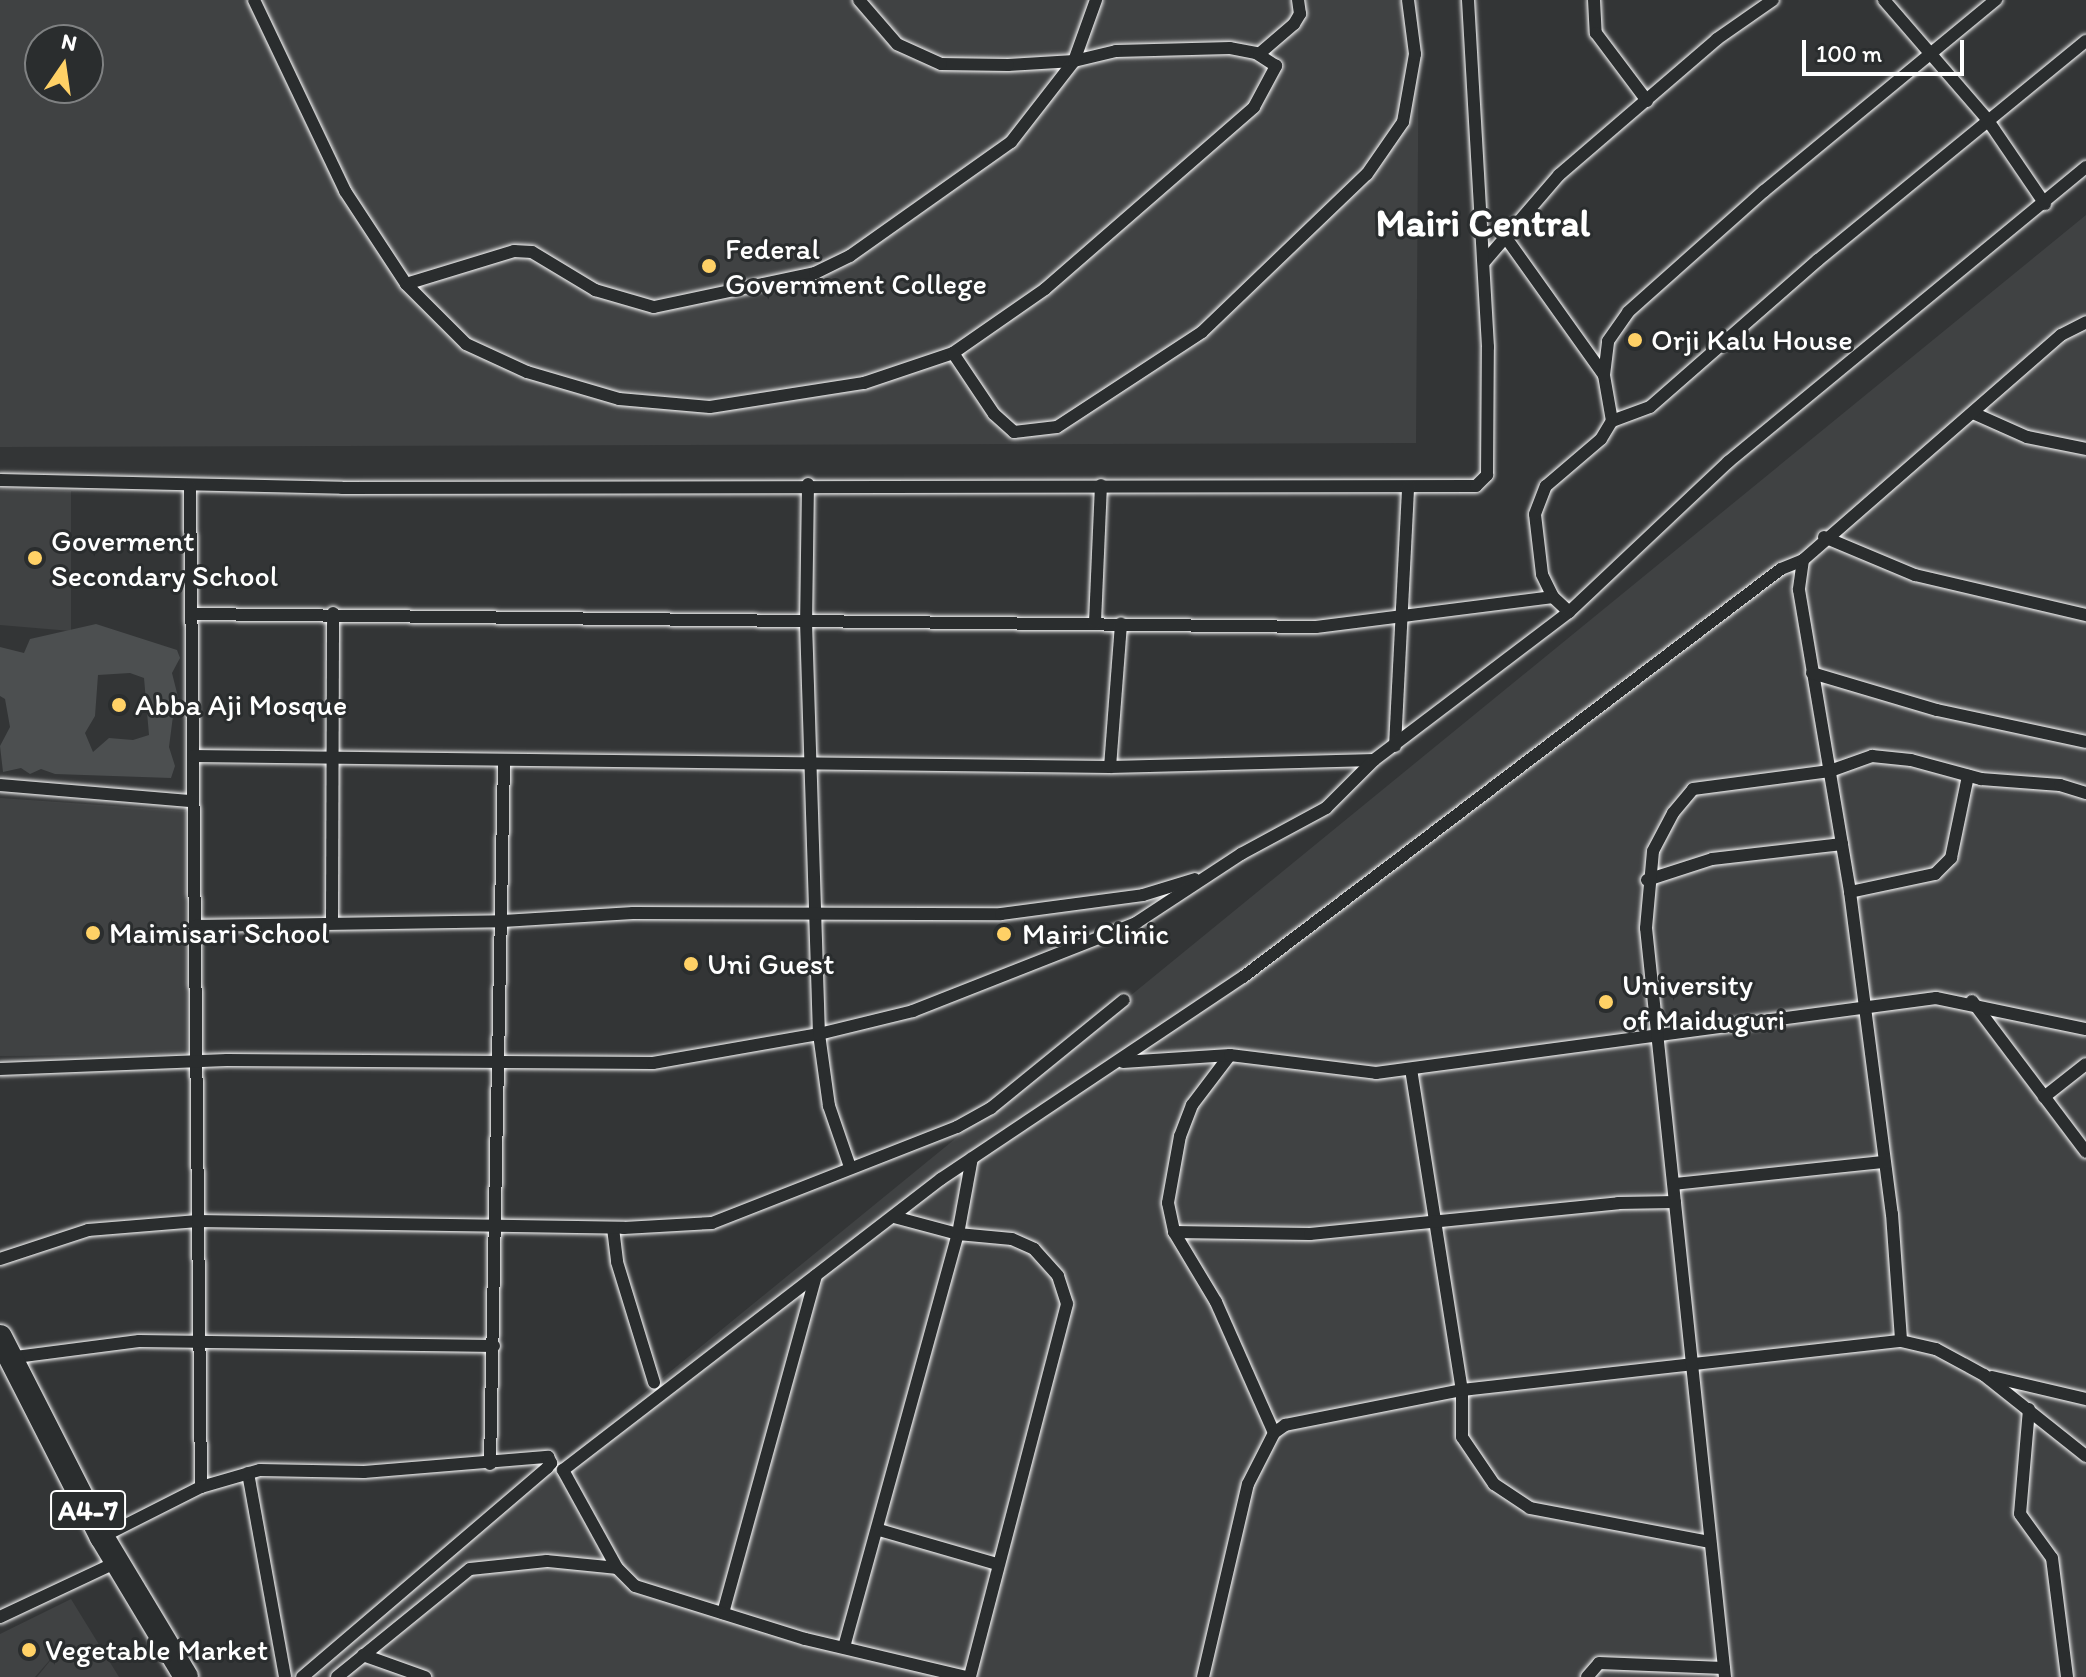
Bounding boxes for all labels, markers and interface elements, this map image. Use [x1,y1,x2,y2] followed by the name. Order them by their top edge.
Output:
[24,24,104,104] north arrow
[1806,24,1968,74] scale bar
[59,27,79,57] text: N
[1816,39,1882,68] text: 100 m
[1375,201,1591,247] district label: Mairi Central
[725,231,987,302] place label: Federal Government College
[700,257,718,275] marker: Federal Government College
[1651,322,1853,358] place label: Orji Kalu House
[1626,331,1644,349] marker: Orji Kalu House
[51,523,277,594] place label: Goverment Secondary School
[26,549,44,567] marker: Goverment Secondary School
[135,687,347,723] place label: Abba Aji Mosque
[110,696,128,714] marker: Abba Aji Mosque
[109,915,329,951] place label: Maimisari School
[1022,916,1168,952] place label: Mairi Clinic
[993,923,1015,945] marker: Mairi Clinic
[84,924,102,942] marker: Maimisari School
[707,946,834,982] place label: Uni Guest
[682,955,700,973] marker: Uni Guest
[1622,967,1787,1038] place label: University of Maiduguri
[1597,993,1615,1011] marker: University of Maiduguri
[50,1486,126,1534] road number: A4-7
[45,1632,269,1668] place label: Vegetable Market
[20,1641,38,1659] marker: Vegetable Market

